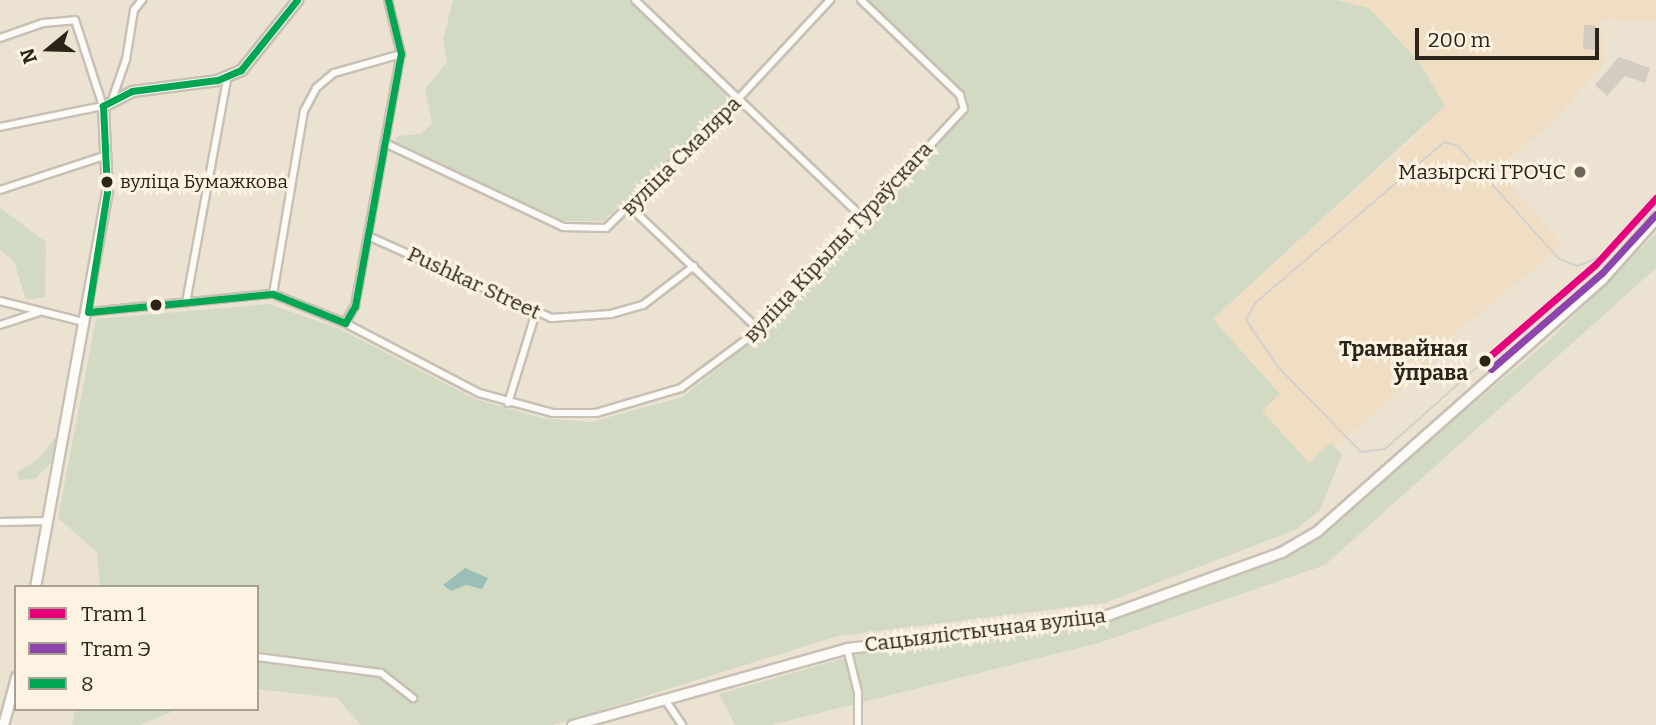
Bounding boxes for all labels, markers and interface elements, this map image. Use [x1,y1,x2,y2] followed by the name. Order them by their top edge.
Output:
[14,14,84,84] north arrow
[1418,14,1602,58] scale bar
[1428,27,1491,53] text: 200 m
[15,45,42,67] text: N
[616,91,746,221] street label: вуліца Смаляра
[738,136,938,348] street label: вуліца Кірылы Тураўскага
[1398,159,1566,185] place label: Мазырскі ГРОЧС
[1572,164,1588,180] marker: Мазырскі ГРОЧС
[120,171,288,193] place label: вуліца Бумажкова
[100,175,114,189] marker: вуліца Бумажкова
[403,241,545,325] street label: Pushkar Street
[149,298,163,312] unlabelled marker
[1339,336,1468,386] place label: Трамвайная ўправа
[1474,350,1496,372] marker: Трамвайная ўправа
[14,585,259,711] legend
[81,601,146,627] text: Tram 1
[863,603,1107,657] street label: Сацыялістычная вуліца
[81,636,151,662] text: Tram Э
[81,671,94,697] text: 8

